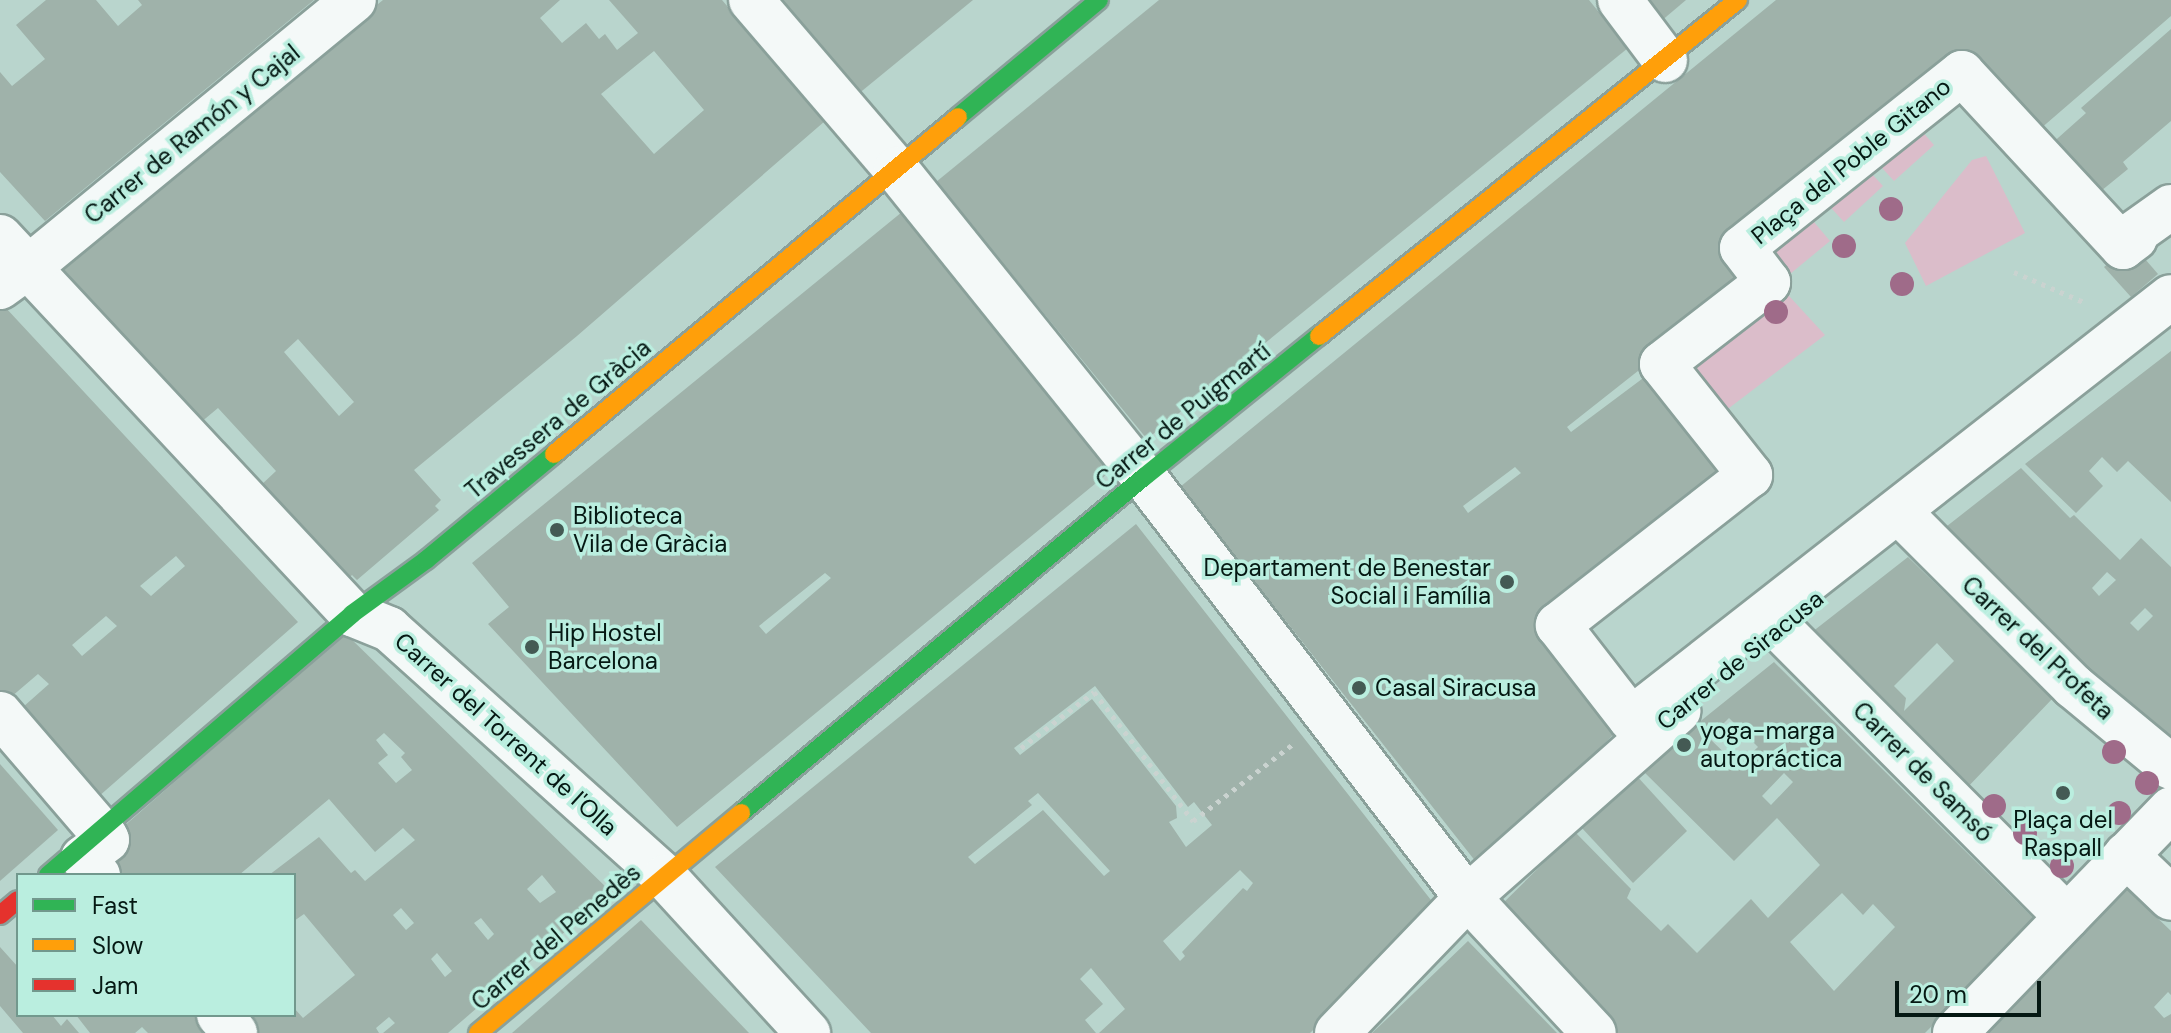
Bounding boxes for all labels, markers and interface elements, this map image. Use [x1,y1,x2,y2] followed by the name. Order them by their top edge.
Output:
[79,38,305,230] street label: Carrer de Ramón y Cajal
[1746,72,1956,250] street label: Plaça del Poble Gitano
[459,333,657,505] street label: Travessera de Gràcia
[1090,337,1276,495] street label: Carrer de Puigmartí
[573,502,727,558] place label: Biblioteca Vila de Gràcia
[548,521,566,539] marker: Biblioteca Vila de Gràcia
[1203,554,1491,610] place label: Departament de Benestar Social i Família
[1956,570,2120,726] street label: Carrer del Profeta
[1498,573,1516,591] marker: Departament de Benestar Social i Família
[1651,584,1829,736] street label: Carrer de Siracusa
[548,619,662,675] place label: Hip Hostel Barcelona
[389,626,623,842] street label: Carrer del Torrent de l'Olla
[523,638,541,656] marker: Hip Hostel Barcelona
[1375,674,1536,702] place label: Casal Siracusa
[1350,679,1368,697] marker: Casal Siracusa
[1847,696,1999,848] street label: Carrer de Samsó
[1700,717,1842,773] place label: yoga-marga autopráctica
[1675,736,1693,754] marker: yoga-marga autopráctica
[2054,784,2072,802] marker: Plaça del Raspall
[2013,806,2113,862] place label: Plaça del Raspall
[466,858,646,1016] street label: Carrer del Penedès
[16,873,296,1017] legend
[92,890,138,921] text: Fast
[92,930,143,961] text: Slow
[1899,965,2045,1015] scale bar
[92,970,138,1001] text: Jam
[1909,979,1967,1010] text: 20 m

